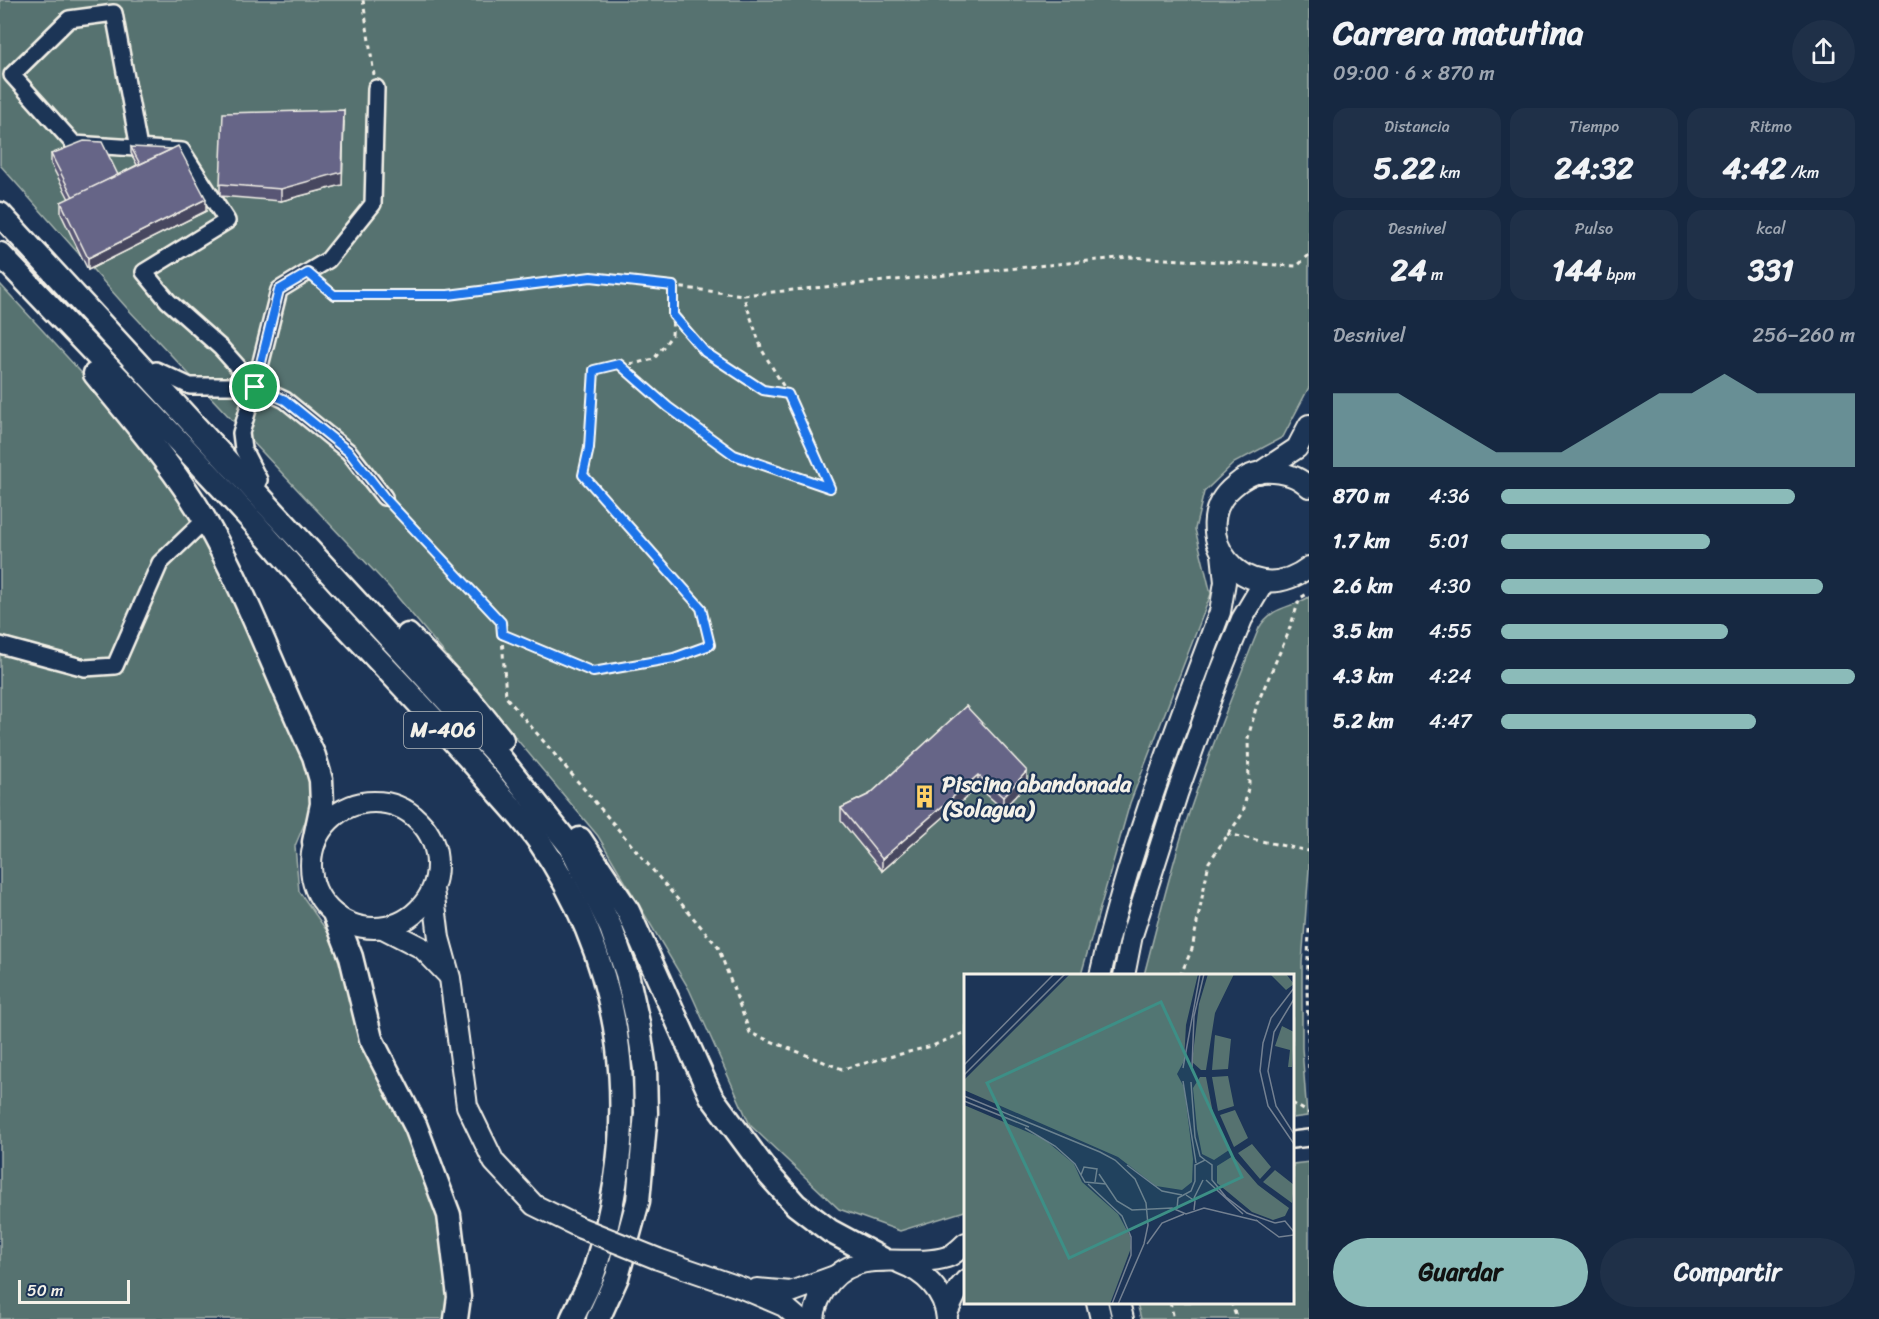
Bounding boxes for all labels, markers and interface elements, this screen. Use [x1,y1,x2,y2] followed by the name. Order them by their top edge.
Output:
[1333,4,1584,62] text: Carrera matutina
[1792,20,1855,83] button: share
[1333,56,1495,91] text: 09:00 · 6 × 870 m
[1384,112,1450,141] text: Distancia
[1569,112,1619,141] text: Tiempo
[1750,112,1792,141] text: Ritmo
[1374,141,1436,195] text: 5.22
[1555,141,1633,195] text: 24:32
[1723,141,1786,195] text: 4:42
[1436,158,1460,187] text: km
[1786,158,1819,187] text: /km
[1388,214,1446,243] text: Desnivel
[1575,214,1613,243] text: Pulso
[1756,214,1786,243] text: kcal
[1391,243,1427,297] text: 24
[1552,243,1602,297] text: 144
[1748,243,1794,297] text: 331
[1427,260,1443,289] text: m
[1602,260,1636,289] text: bpm
[1333,318,1405,353] text: Desnivel
[1752,318,1855,353] text: 256–260 m
[229,361,280,412] pin
[238,370,271,403] icon: arrive
[1333,479,1390,514] text: 870 m
[1429,479,1470,514] text: 4:36
[1333,524,1390,559] text: 1.7 km
[1429,524,1468,559] text: 5:01
[1333,569,1393,604] text: 2.6 km
[1429,569,1471,604] text: 4:30
[1333,614,1393,649] text: 3.5 km
[1429,614,1472,649] text: 4:55
[1333,659,1394,694] text: 4.3 km
[1429,659,1472,694] text: 4:24
[1333,704,1394,739] text: 5.2 km
[1429,704,1471,739] text: 4:47
[404,712,482,748] road number: M-406
[942,765,1132,829] place label: Piscina abandonada (Solagua)
[911,784,937,810] building icon: Piscina abandonada (Solagua)
[964,974,1294,1304] inset map
[1333,1238,1588,1307] button: Guardar
[1600,1238,1855,1307] button: Compartir
[27,1276,63,1305] text: 50 m
[18,1277,130,1304] scale bar

